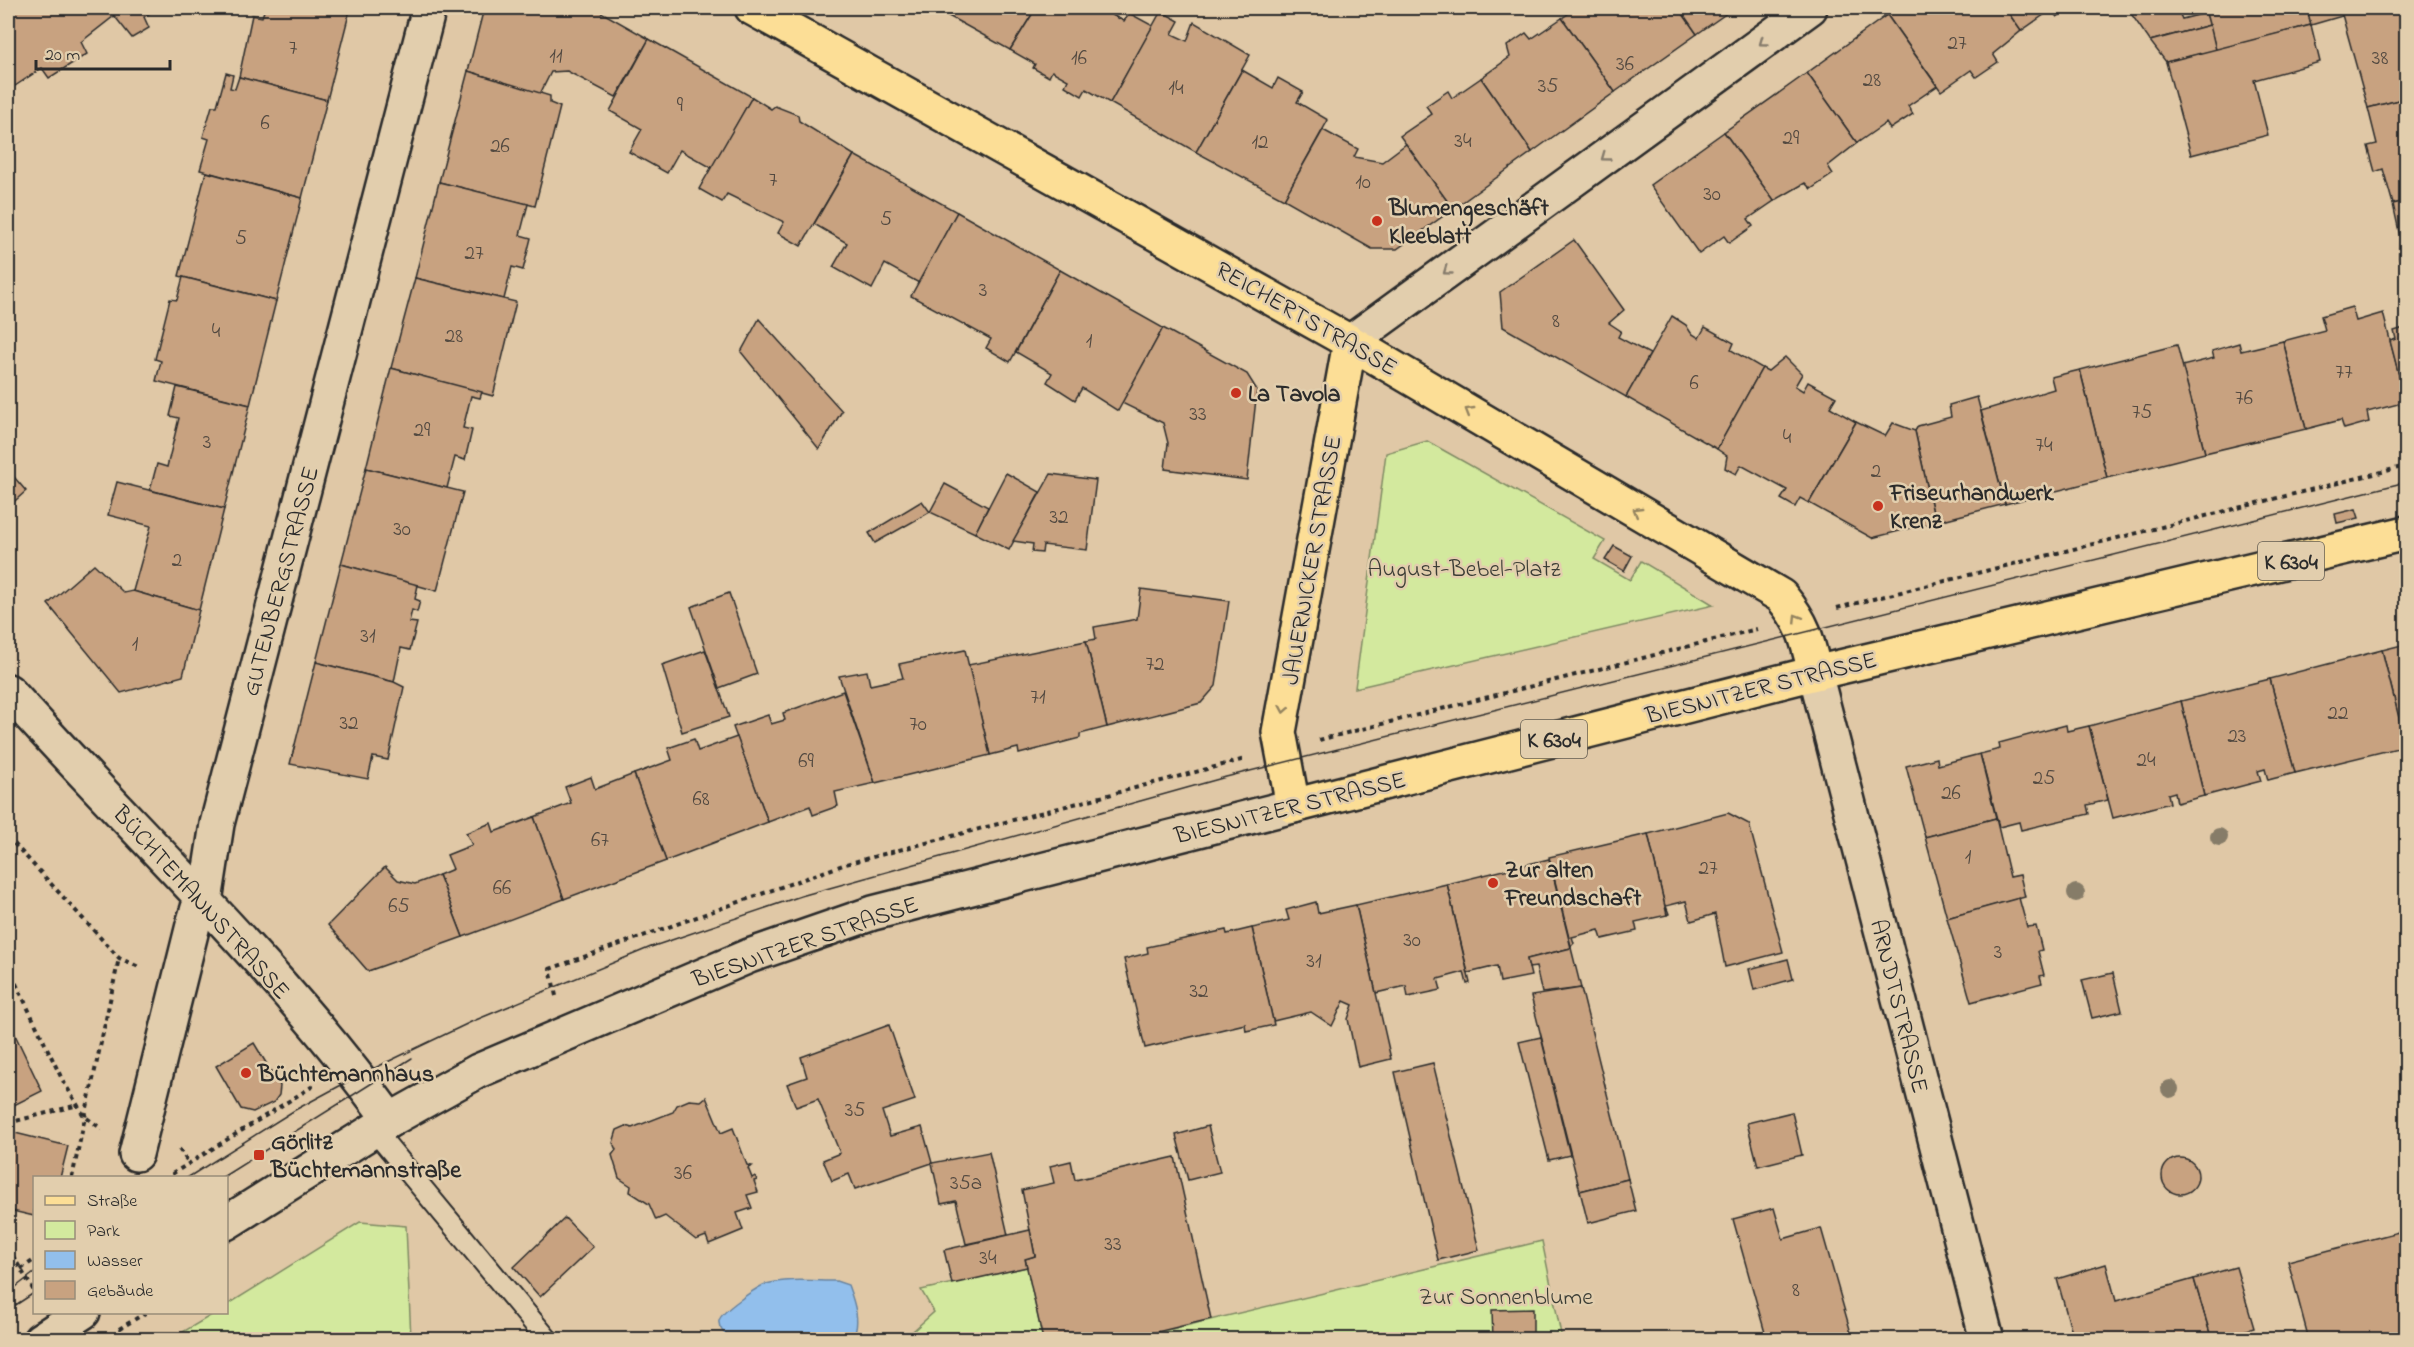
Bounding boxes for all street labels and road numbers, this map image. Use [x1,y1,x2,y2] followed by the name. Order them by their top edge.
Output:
[1208,254,1403,387] street label: REICHERTSTRASSE
[1274,433,1353,688] street label: JAUERNICKER STRASSE
[235,463,330,700] street label: GUTENBERGSTRASSE
[2258,542,2324,580] road number: K 6304
[1641,644,1881,735] street label: BIESNITZER STRASSE
[1521,720,1587,758] road number: K 6304
[1170,764,1410,855] street label: BIESNITZER STRASSE
[102,798,297,1009] street label: BÜCHTEMANNSTRASSE
[687,888,924,999] street label: BIESNITZER STRASSE
[1859,916,1936,1097] street label: ARNDTSTRASSE

